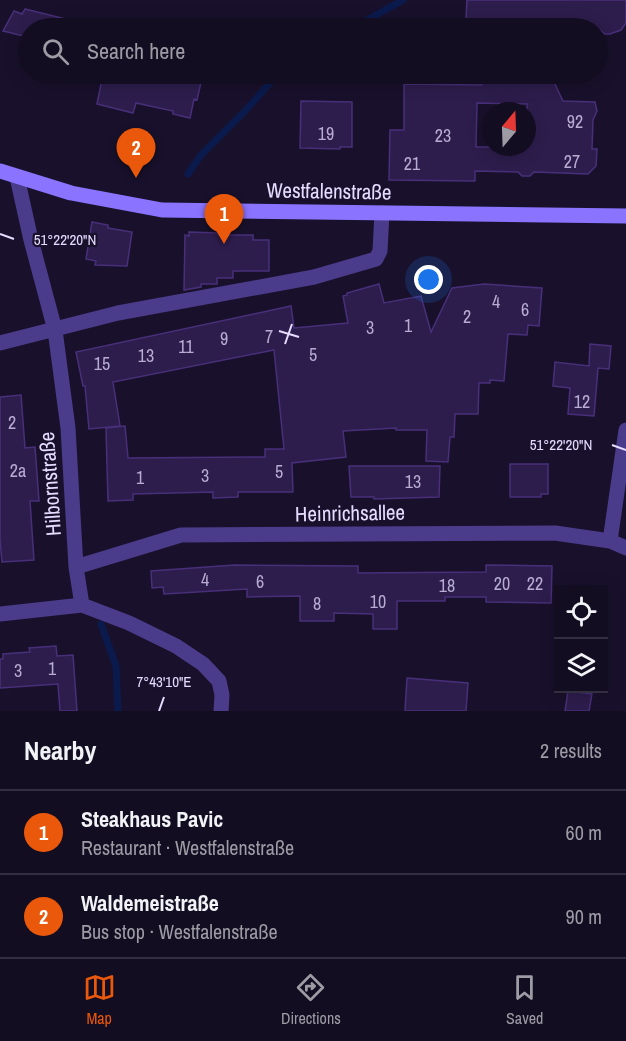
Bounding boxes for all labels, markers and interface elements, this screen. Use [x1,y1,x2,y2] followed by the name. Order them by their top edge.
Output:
[18,18,608,84] search box
[39,35,72,68] icon: search
[87,36,185,66] text: Search here
[482,102,536,156] north arrow
[567,109,583,134] house number: 92
[318,121,334,146] house number: 19
[435,123,451,148] house number: 23
[116,128,156,178] pin: 2
[564,149,580,174] house number: 27
[404,151,421,176] house number: 21
[266,175,392,207] street label: Westfalenstraße
[204,194,244,244] pin: 1
[34,229,96,250] text: 51°22'20"N
[414,265,443,294] your location
[492,289,500,314] house number: 4
[521,297,529,322] house number: 6
[463,304,471,329] house number: 2
[404,313,413,338] house number: 1
[366,315,374,340] house number: 3
[265,324,273,349] house number: 7
[220,326,228,351] house number: 9
[178,334,194,359] house number: 11
[309,342,317,367] house number: 5
[138,343,154,368] house number: 13
[94,351,110,376] house number: 15
[574,389,590,414] house number: 12
[8,410,16,435] house number: 2
[32,431,68,537] street label: Hilbornstraße
[530,434,592,455] text: 51°22'20"N
[10,458,26,483] house number: 2a
[275,459,283,484] house number: 5
[201,463,209,488] house number: 3
[136,465,145,490] house number: 1
[405,469,421,494] house number: 13
[295,498,405,528] street label: Heinrichsallee
[201,567,209,592] house number: 4
[256,569,264,594] house number: 6
[494,571,510,596] house number: 20
[527,571,543,596] house number: 22
[439,573,455,598] house number: 18
[554,585,608,693] map controls
[554,585,608,639] button: locate
[370,589,386,614] house number: 10
[313,591,321,616] house number: 8
[554,639,608,693] button: layers
[48,656,57,681] house number: 1
[14,658,22,683] house number: 3
[136,671,192,692] text: 7°43'10"E
[24,733,96,768] text: Nearby
[540,737,602,764] text: 2 results
[81,804,223,834] text: Steakhaus Pavic
[39,819,48,846] text: 1
[566,819,602,846] text: 60 m
[81,834,294,861] text: Restaurant · Westfalenstraße
[81,888,219,918] text: Waldemeistraße
[39,903,48,930] text: 2
[566,903,602,930] text: 90 m
[81,918,278,945] text: Bus stop · Westfalenstraße
[83,971,116,1029] tab: Map
[281,971,341,1029] tab: Directions
[506,971,543,1029] tab: Saved

